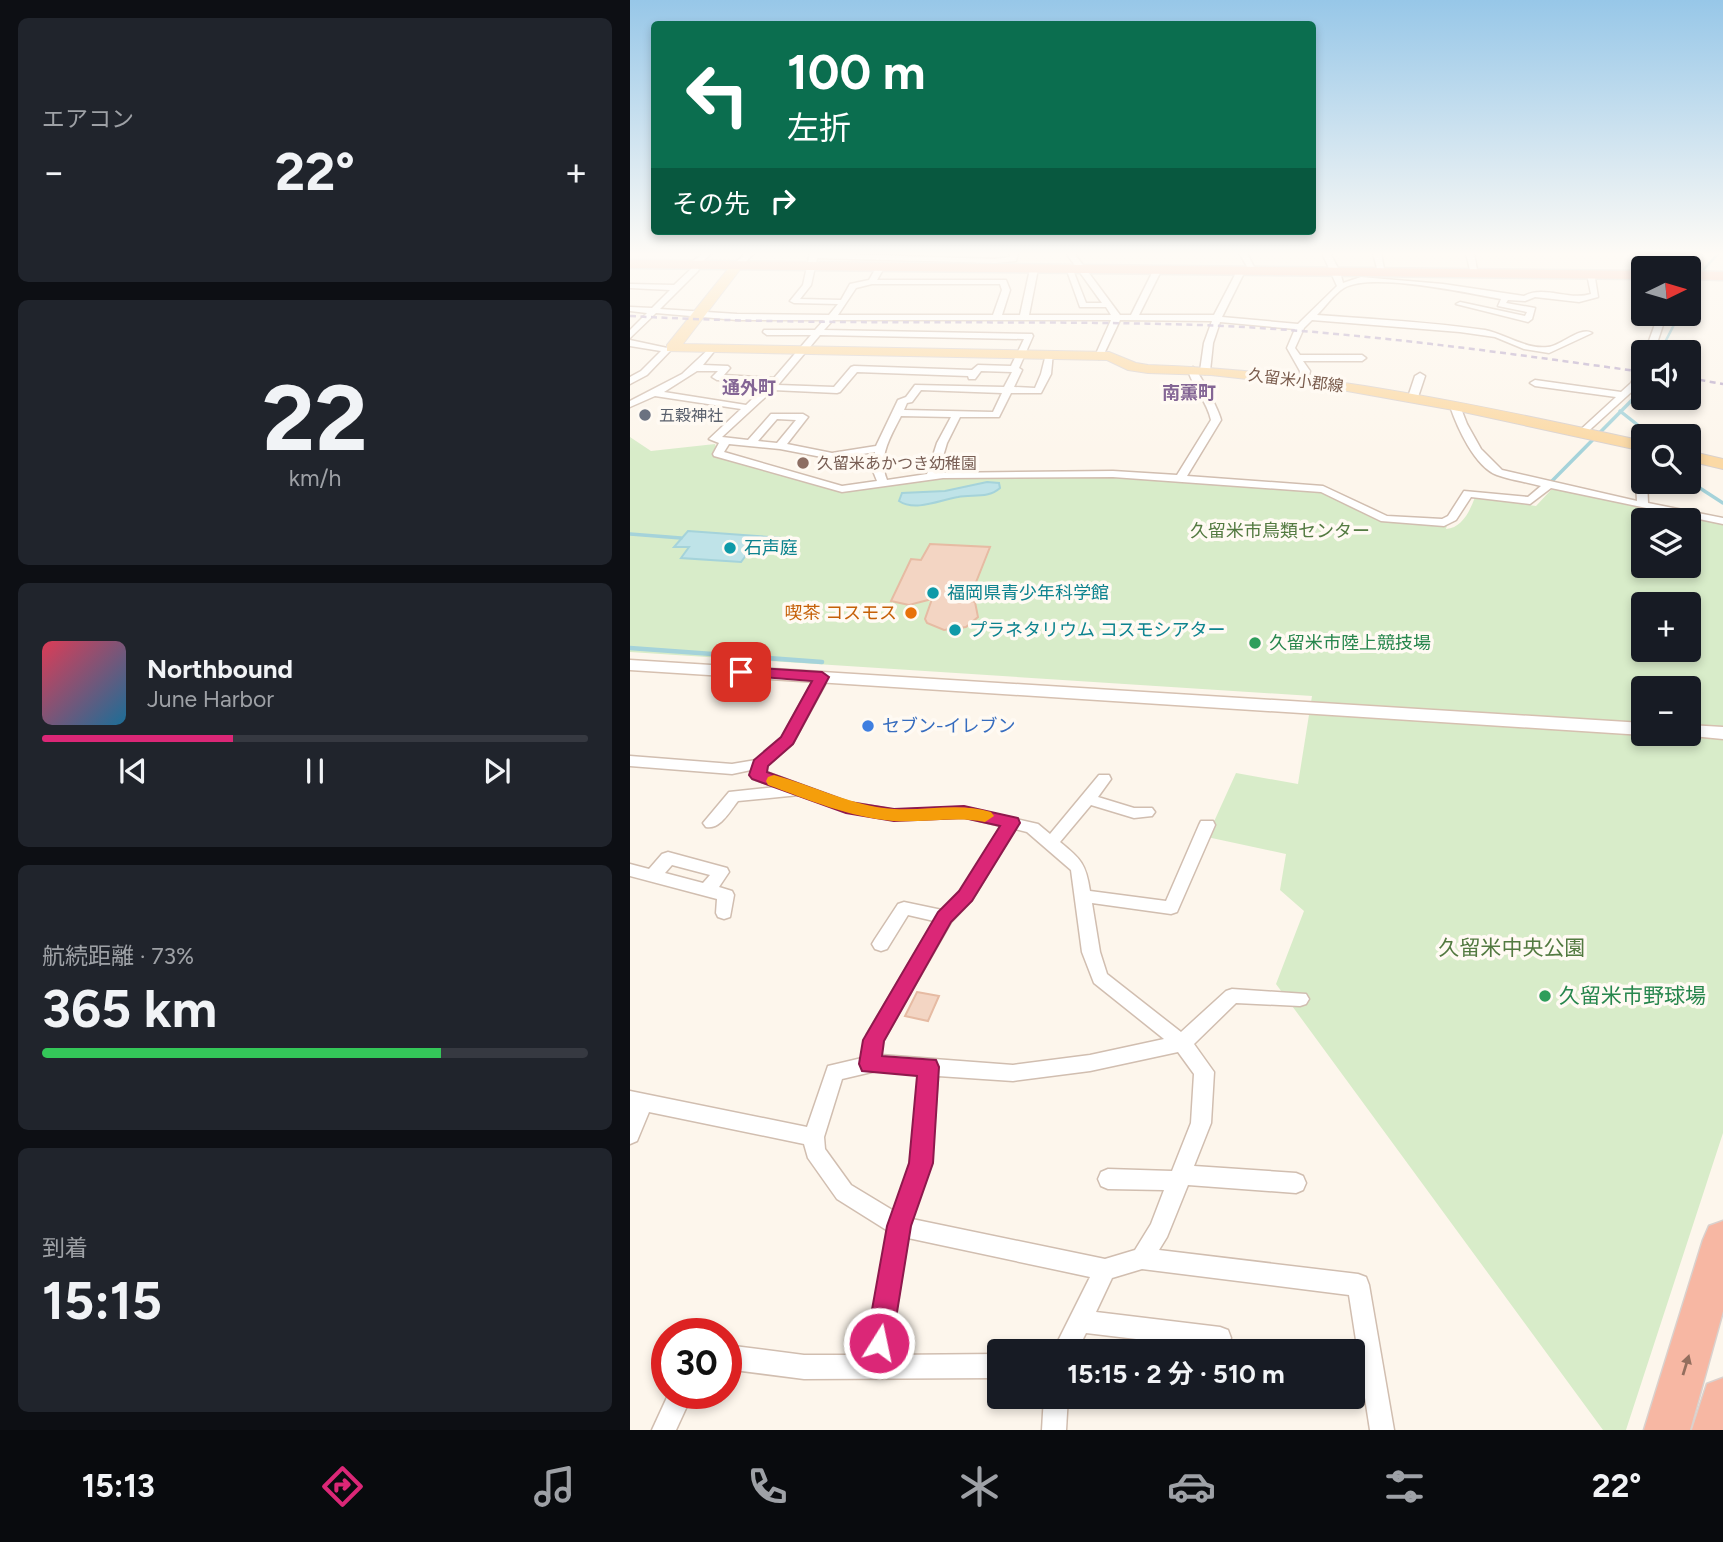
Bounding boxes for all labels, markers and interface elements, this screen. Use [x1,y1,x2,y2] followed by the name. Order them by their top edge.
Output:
[787,42,926,101] text: 100 m
[672,49,763,140] icon: left
[42,105,134,133] text: エアコン
[787,109,851,147] text: 左折
[275,141,355,203] text: 22°
[42,149,66,195] text: −
[564,149,588,195] text: +
[764,182,802,220] icon: right
[672,188,750,220] text: その先
[1631,256,1701,326] north arrow
[1631,256,1701,746] map controls
[1631,340,1701,410] button: sound
[262,364,368,473] text: 22
[1247,365,1345,396] street label: 久留米小郡線
[722,377,776,399] district label: 通外町
[1162,382,1216,404] district label: 南薫町
[659,406,723,425] place label: 五穀神社
[637,407,653,423] marker: 五穀神社
[1631,424,1701,494] button: search
[817,454,977,473] place label: 久留米あかつき幼稚園
[795,455,811,471] marker: 久留米あかつき幼稚園
[289,464,341,492] text: km/h
[1631,508,1701,578] button: layers
[1190,520,1370,542] park label: 久留米市鳥類センター
[744,537,798,559] place label: 石声庭
[722,540,738,556] marker: 石声庭
[947,582,1109,604] place label: 福岡県青少年科学館
[925,585,941,601] marker: 福岡県青少年科学館
[1631,592,1701,662] button: +
[785,602,897,624] place label: 喫茶 コスモス
[903,605,919,621] marker: 喫茶 コスモス
[969,619,1225,641] place label: プラネタリウム コスモシアター
[947,622,963,638] marker: プラネタリウム コスモシアター
[1269,632,1431,654] place label: 久留米市陸上競技場
[1247,635,1263,651] marker: 久留米市陸上競技場
[711,642,771,702] pin
[147,653,293,685] text: Northbound
[722,653,760,691] icon: arrive
[1631,676,1701,746] button: −
[147,685,274,713] text: June Harbor
[882,715,1016,737] place label: セブン-イレブン
[860,718,876,734] marker: セブン-イレブン
[114,752,152,790] icon: previous
[296,752,334,790] icon: pause
[478,752,516,790] icon: next
[1439,935,1586,960] park label: 久留米中央公園
[42,942,194,970] text: 航続距離 · 73%
[42,978,217,1040] text: 365 km
[1559,983,1706,1008] place label: 久留米市野球場
[1537,988,1553,1004] marker: 久留米市野球場
[42,1234,88,1262] text: 到着
[42,1270,162,1332] text: 15:15
[842,1306,916,1380] position arrow
[651,1318,742,1409] speed limit sign: 30
[1682,1354,1692,1375] one-way arrow
[1067,1358,1285,1390] text: 15:15 · 2 分 · 510 m
[318,1462,367,1511] icon: directions
[530,1462,579,1511] icon: music
[743,1462,792,1511] icon: phone
[955,1462,1004,1511] icon: climate
[1167,1462,1216,1511] icon: car
[1380,1462,1429,1511] icon: filters
[82,1467,155,1505] text: 15:13
[1592,1467,1641,1505] text: 22°

